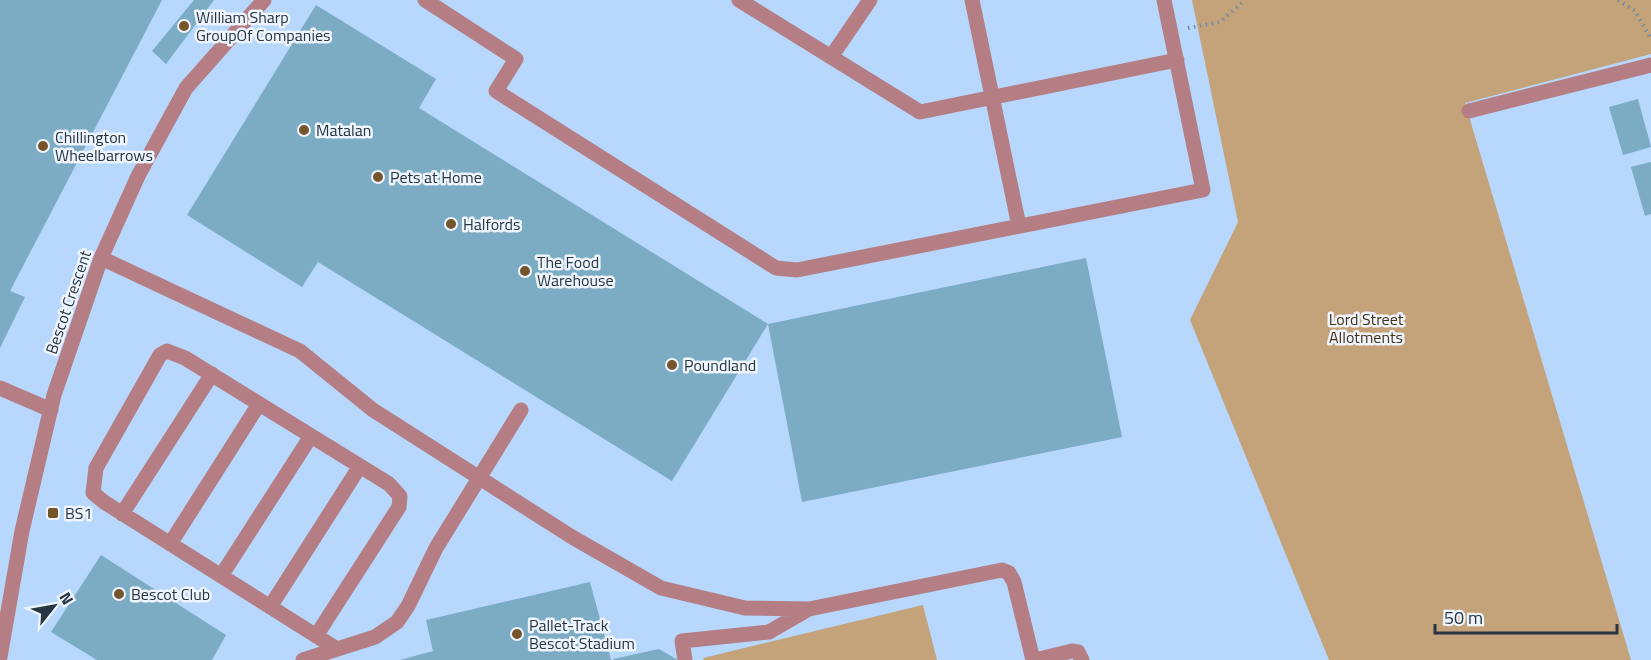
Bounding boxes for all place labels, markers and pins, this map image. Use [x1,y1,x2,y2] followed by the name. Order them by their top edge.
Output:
[196,5,330,47] place label: William Sharp GroupOf Companies
[177,19,191,33] marker: William Sharp GroupOf Companies
[316,118,371,142] place label: Matalan
[297,123,311,137] marker: Matalan
[55,125,153,167] place label: Chillington Wheelbarrows
[36,139,50,153] marker: Chillington Wheelbarrows
[390,165,482,189] place label: Pets at Home
[371,170,385,184] marker: Pets at Home
[463,212,520,236] place label: Halfords
[444,217,458,231] marker: Halfords
[537,250,613,292] place label: The Food Warehouse
[518,264,532,278] marker: The Food Warehouse
[684,353,756,377] place label: Poundland
[665,358,679,372] marker: Poundland
[65,501,93,525] place label: BS1
[46,506,60,520] marker: BS1
[131,582,210,606] place label: Bescot Club
[112,587,126,601] marker: Bescot Club
[529,613,635,655] place label: Pallet-Track Bescot Stadium
[510,627,524,641] marker: Pallet-Track Bescot Stadium

